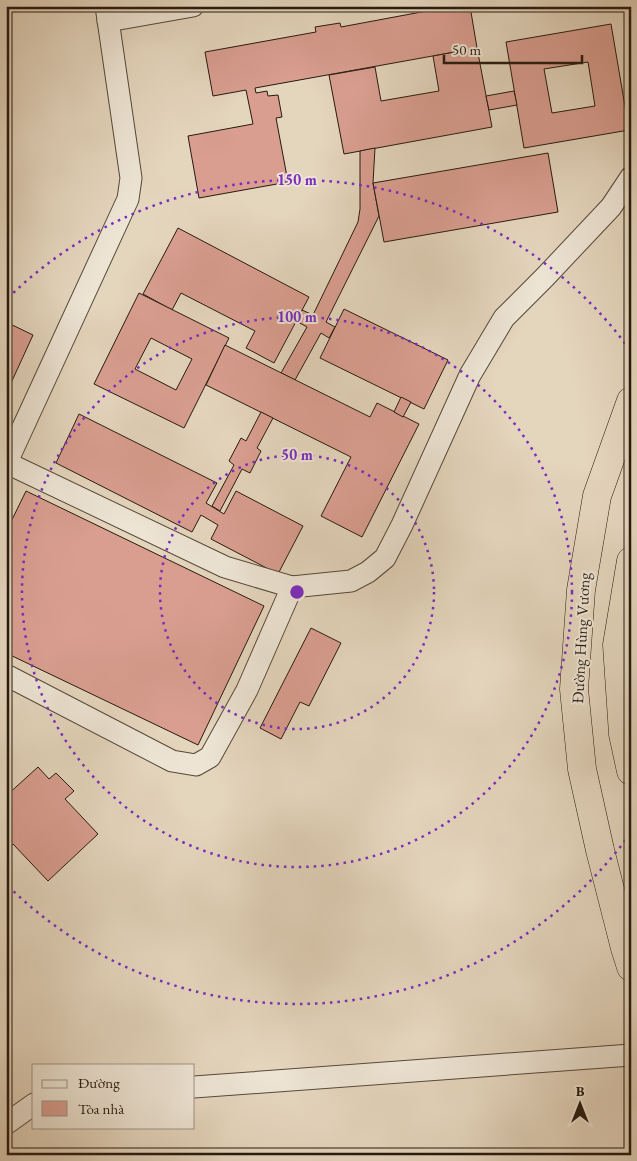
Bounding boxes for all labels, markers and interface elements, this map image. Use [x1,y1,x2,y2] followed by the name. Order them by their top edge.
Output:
[444,32,582,64] scale bar
[452,40,481,59] text: 50 m
[277,170,317,189] text: 150 m
[277,307,317,326] text: 100 m
[281,445,313,464] text: 50 m
[567,571,595,704] street label: Đường Hùng Vương
[288,583,306,601] centre of rings
[32,1064,195,1128] legend
[78,1073,120,1092] text: Đường
[554,1078,604,1128] north arrow
[576,1082,585,1100] text: B
[78,1099,124,1118] text: Tòa nhà

